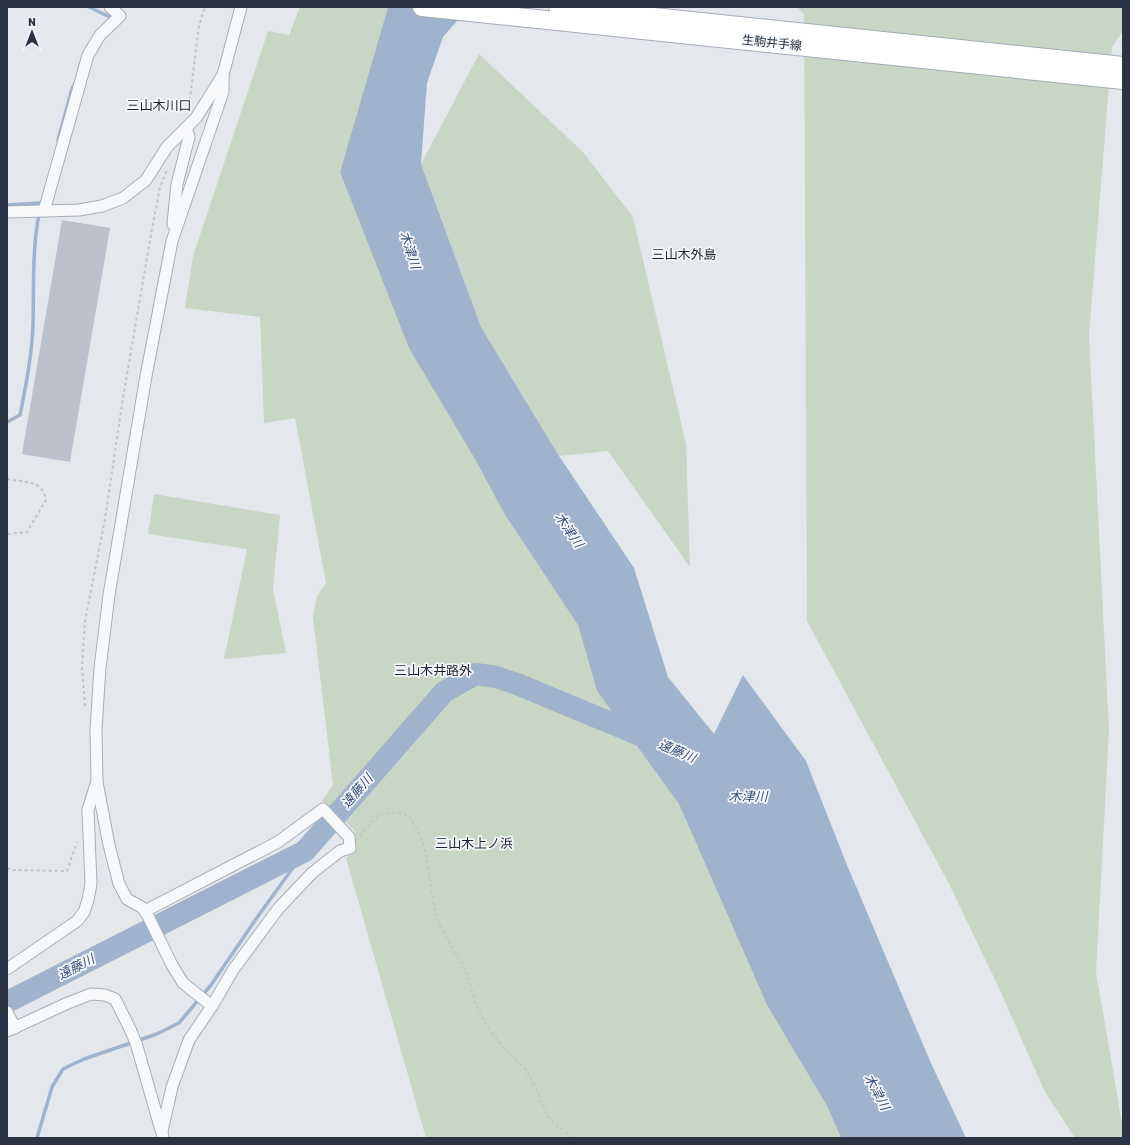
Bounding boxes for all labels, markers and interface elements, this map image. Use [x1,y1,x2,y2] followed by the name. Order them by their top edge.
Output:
[12,12,52,52] north arrow
[28,16,36,29] text: N
[741,33,803,53] street label: 生駒井手線
[126,98,192,113] district label: 三山木川口
[397,229,424,273] water label: 木津川
[651,247,717,262] district label: 三山木外島
[552,510,587,552] water label: 木津川
[394,663,472,678] district label: 三山木井路外
[656,736,700,766] water label: 遠藤川
[339,770,377,811] water label: 遠藤川
[728,789,769,804] water label: 木津川
[435,836,513,851] district label: 三山木上ノ浜
[55,951,99,983] water label: 遠藤川
[861,1071,894,1114] water label: 木津川

